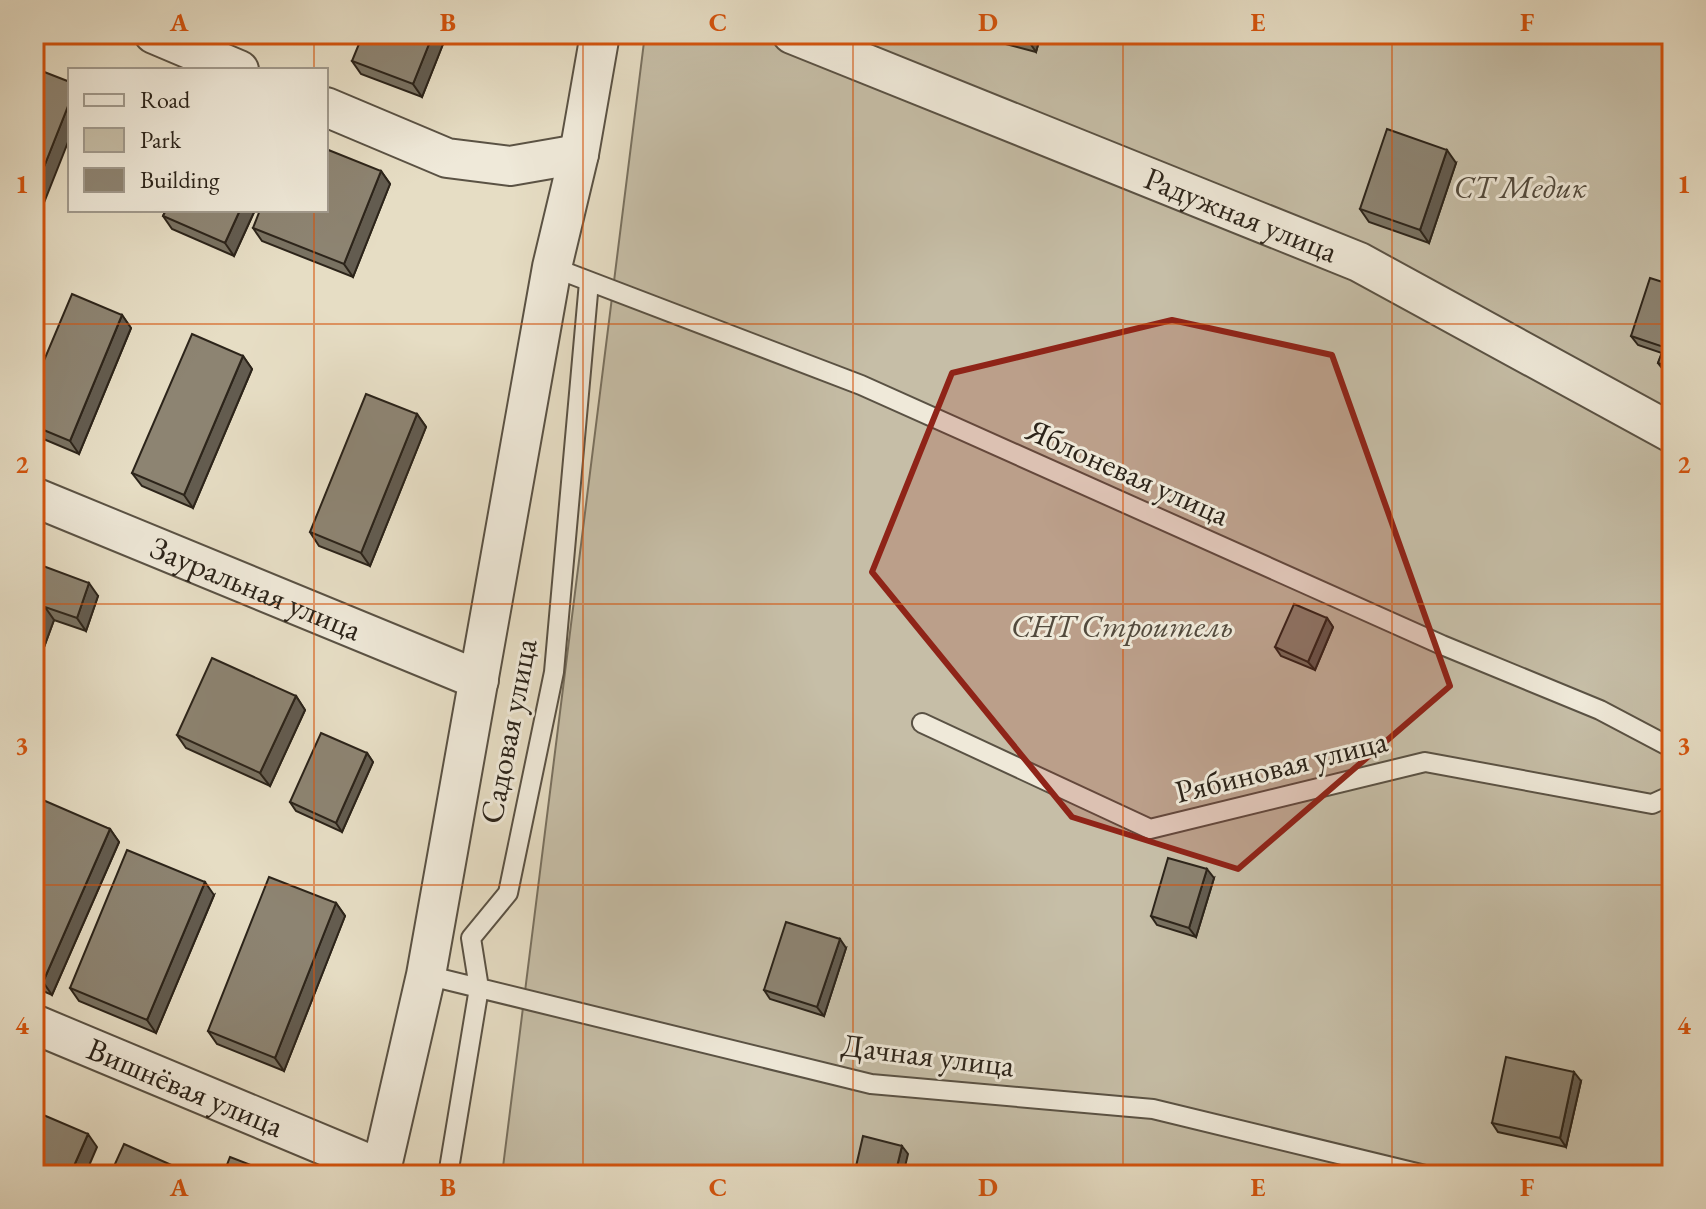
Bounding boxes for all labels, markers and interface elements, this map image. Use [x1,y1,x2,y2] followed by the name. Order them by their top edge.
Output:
[169,5,189,39] text: A
[440,5,456,39] text: B
[709,5,727,39] text: C
[978,5,998,39] text: D
[1251,5,1266,39] text: E
[1520,5,1534,39] text: F
[68,68,328,212] legend
[140,84,191,115] text: Road
[140,124,182,155] text: Park
[1138,157,1344,272] street label: Радужная улица
[140,164,220,195] text: Building
[1454,166,1587,208] park label: СТ Медик
[15,167,29,201] text: 1
[1677,167,1691,201] text: 1
[1019,408,1236,536] street label: Яблоневая улица
[15,447,29,481] text: 2
[1677,447,1691,481] text: 2
[144,526,368,650] street label: Зауральная улица
[1011,605,1233,647] park label: СНТ Строитель
[469,635,547,827] street label: Садовая улица
[1170,719,1392,813] street label: Рябиновая улица
[15,728,29,762] text: 3
[1677,728,1691,762] text: 3
[15,1008,29,1042] text: 4
[1677,1008,1691,1042] text: 4
[839,1024,1017,1086] street label: Дачная улица
[81,1028,290,1147] street label: Вишнёвая улица
[169,1170,189,1204] text: A
[440,1170,456,1204] text: B
[709,1170,727,1204] text: C
[978,1170,998,1204] text: D
[1251,1170,1266,1204] text: E
[1520,1170,1534,1204] text: F

